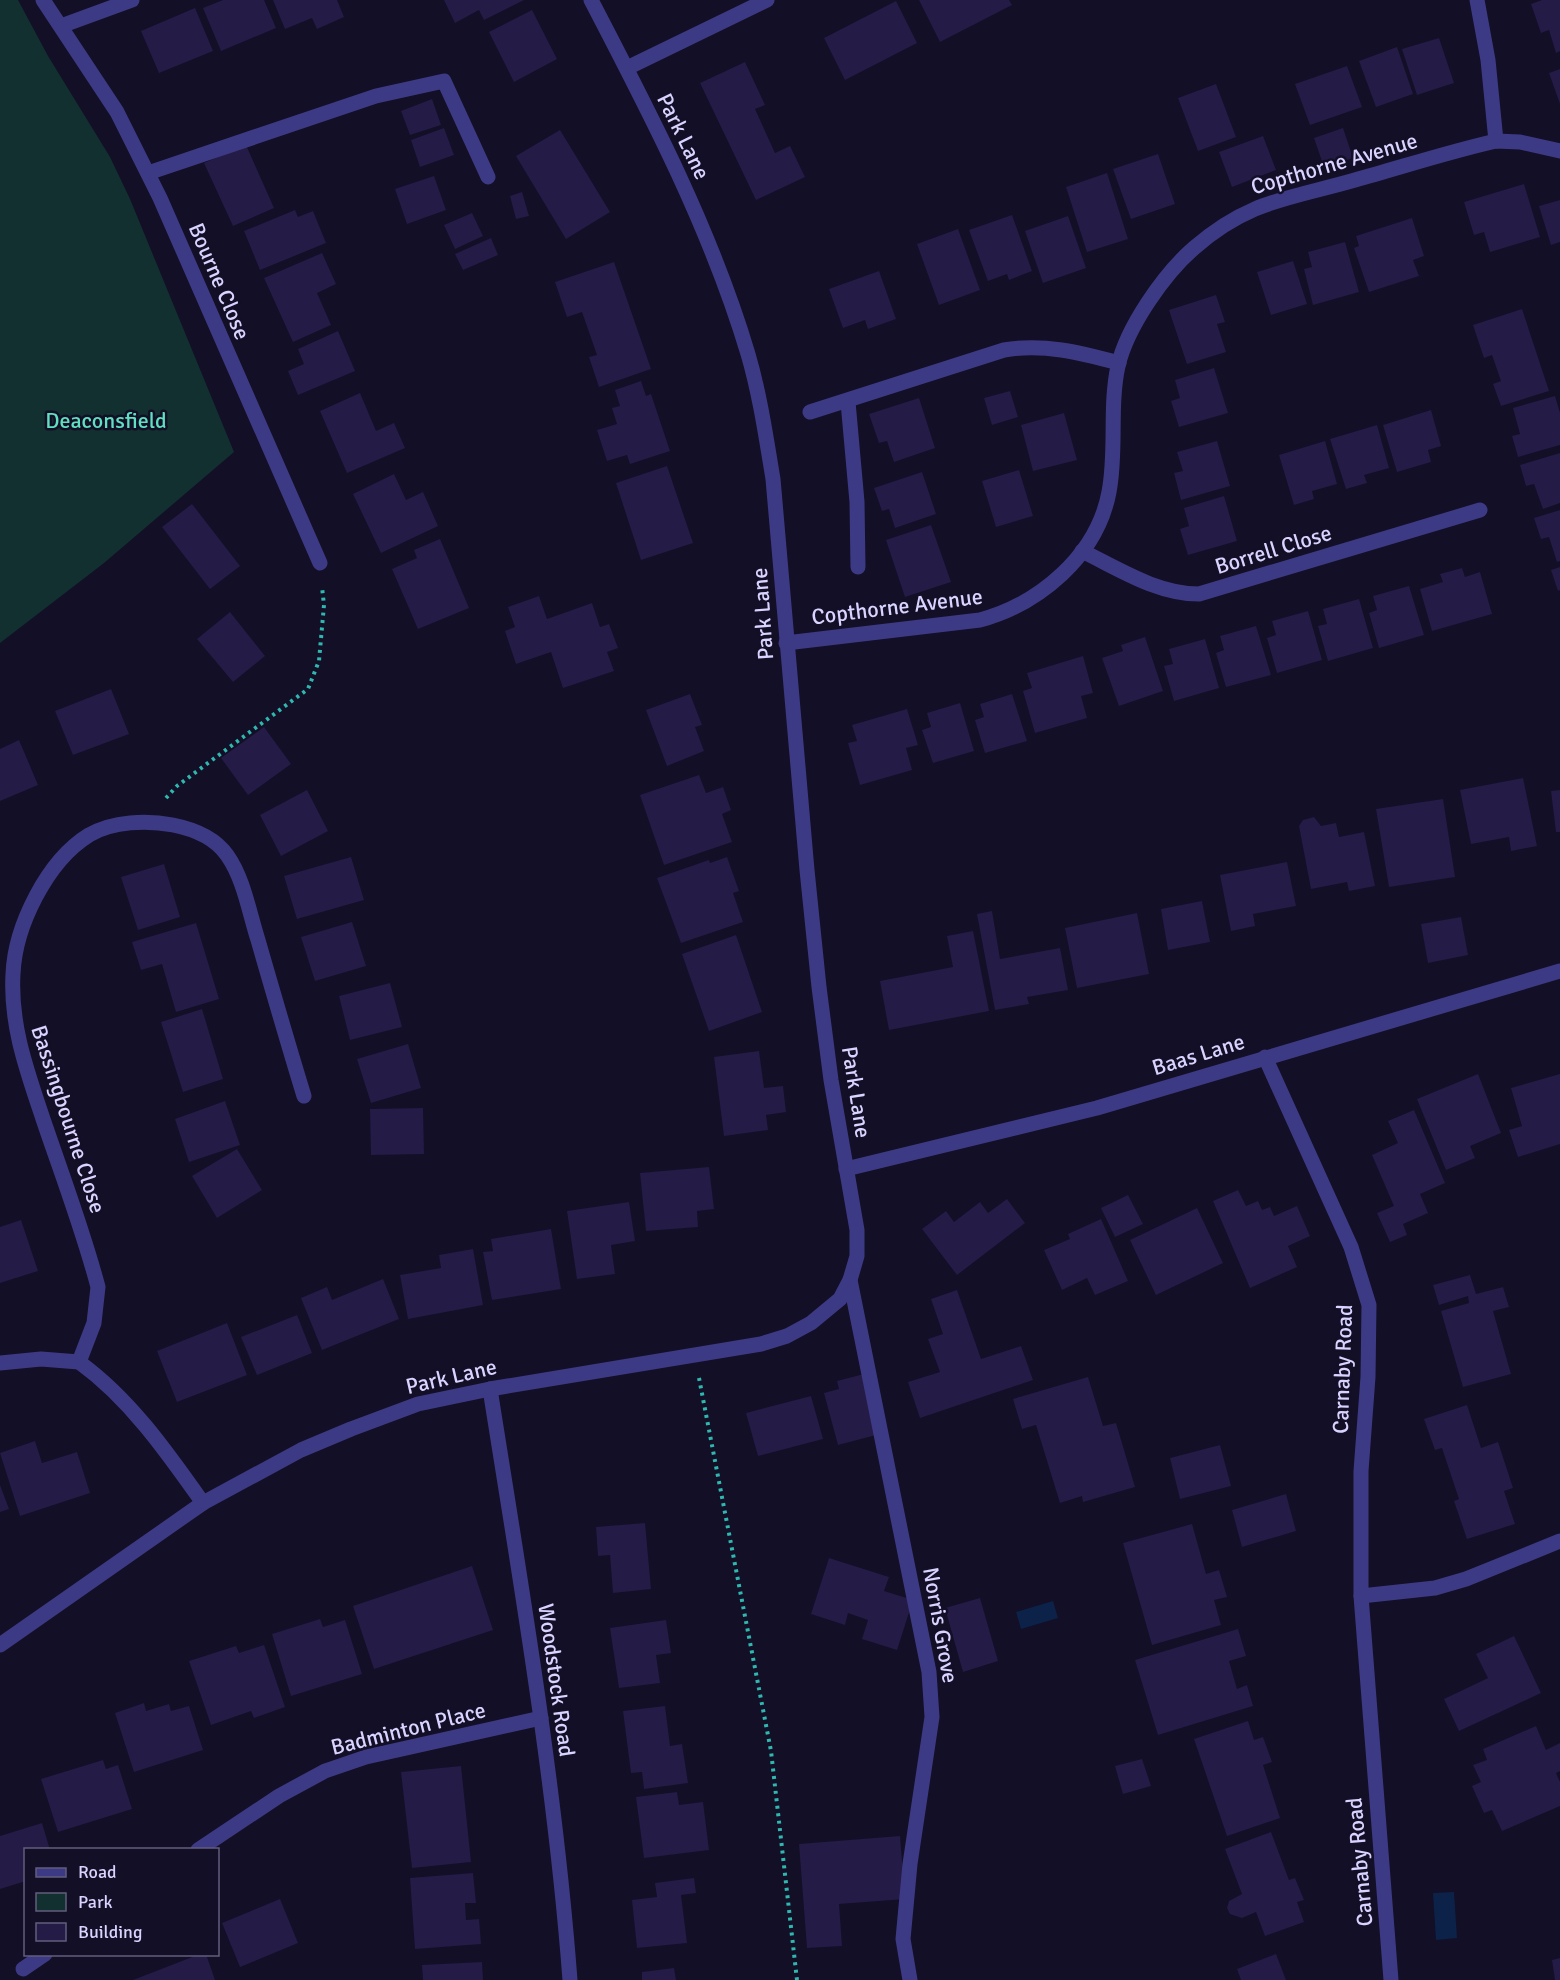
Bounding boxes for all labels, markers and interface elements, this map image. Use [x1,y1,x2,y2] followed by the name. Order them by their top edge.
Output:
[651,89,716,184] street label: Park Lane
[1248,127,1421,200] street label: Copthorne Avenue
[183,219,256,344] street label: Bourne Close
[45,407,167,434] park label: Deaconsfield
[1212,519,1335,580] street label: Borrell Close
[746,567,779,661] street label: Park Lane
[810,583,984,630] street label: Copthorne Avenue
[25,1022,112,1217] street label: Bassingbourne Close
[1149,1028,1248,1081] street label: Baas Lane
[836,1044,877,1140] street label: Park Lane
[1327,1304,1358,1434] street label: Carnaby Road
[403,1353,499,1400] street label: Park Lane
[917,1565,964,1685] street label: Norris Grove
[532,1602,581,1758] street label: Woodstock Road
[328,1696,488,1761] street label: Badminton Place
[1340,1796,1379,1928] street label: Carnaby Road
[24,1848,219,1956] legend
[78,1861,117,1883] text: Road
[78,1891,113,1913] text: Park
[78,1921,142,1943] text: Building

